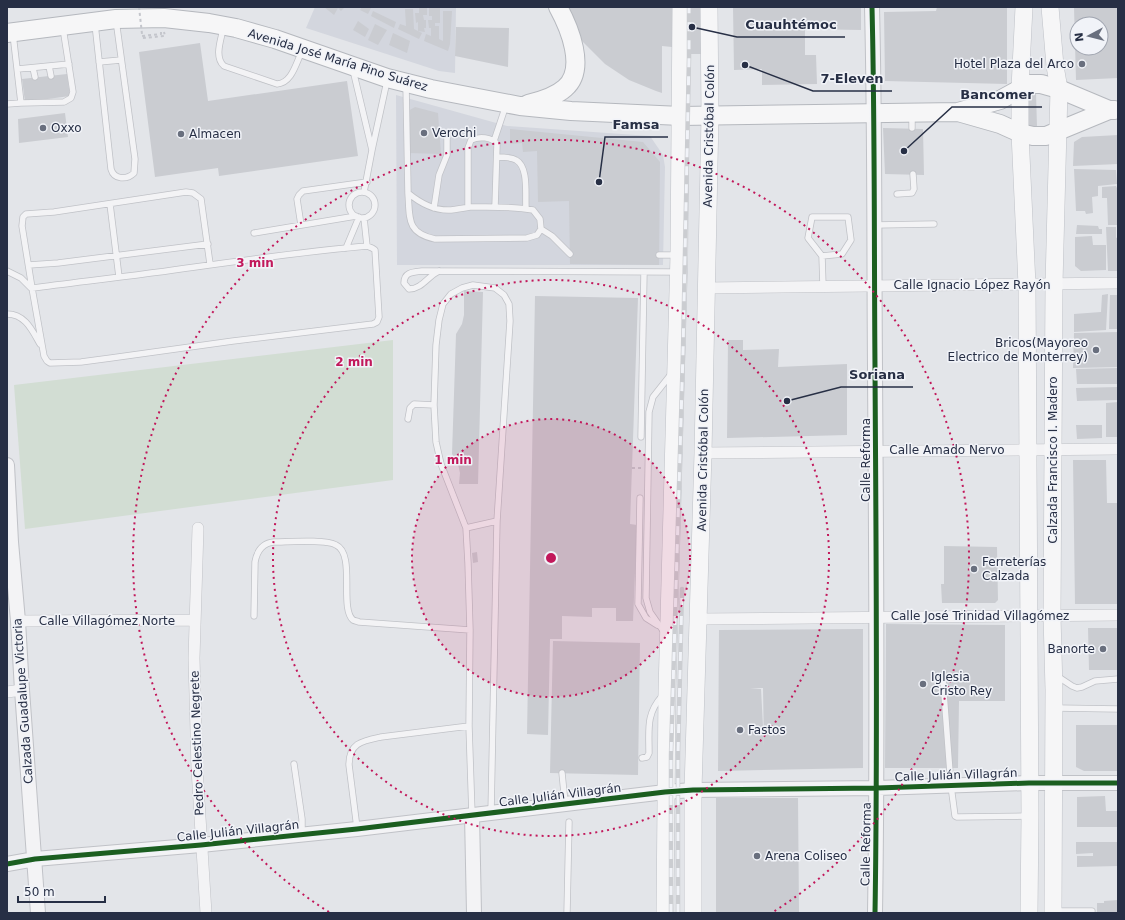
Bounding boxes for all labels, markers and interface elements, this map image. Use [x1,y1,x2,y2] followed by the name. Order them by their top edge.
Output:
[737,12,845,37] callout: Cuauhtémoc
[1069,16,1109,56] north arrow
[745,17,837,32] text: Cuauhtémoc
[246,26,430,94] street label: Avenida José María Pino Suárez
[1073,32,1087,43] text: N
[954,57,1074,71] place label: Hotel Plaza del Arco
[1077,59,1087,69] marker: Hotel Plaza del Arco
[701,64,717,208] street label: Avenida Cristóbal Colón
[813,66,892,91] callout: 7-Eleven
[820,71,884,86] text: 7-Eleven
[952,82,1042,107] callout: Bancomer
[960,87,1034,102] text: Bancomer
[605,112,668,137] callout: Famsa
[613,117,659,132] text: Famsa
[51,121,82,135] place label: Oxxo
[38,123,48,133] marker: Oxxo
[432,126,476,140] place label: Verochi
[189,127,241,141] place label: Almacen
[419,128,429,138] marker: Verochi
[176,129,186,139] marker: Almacen
[236,256,274,270] text: 3 min
[893,278,1051,292] street label: Calle Ignacio López Rayón
[948,336,1088,364] place label: Bricos(Mayoreo Electrico de Monterrey)
[1091,345,1101,355] marker: Bricos(Mayoreo Electrico de Monterrey)
[335,355,373,369] text: 2 min
[841,362,913,387] callout: Soriana
[849,367,905,382] text: Soriana
[1046,376,1060,544] street label: Calzada Francisco I. Madero
[695,388,711,532] street label: Avenida Cristóbal Colón
[859,418,873,502] street label: Calle Reforma
[889,443,1005,457] street label: Calle Amado Nervo
[434,453,472,467] text: 1 min
[544,551,558,565] centre of rings
[982,555,1046,583] place label: Ferreterías Calzada
[969,564,979,574] marker: Ferreterías Calzada
[891,609,1069,623] street label: Calle José Trinidad Villagómez
[39,614,175,628] street label: Calle Villagómez Norte
[10,618,36,784] street label: Calzada Guadalupe Victoria
[1047,642,1095,656] place label: Banorte
[1098,644,1108,654] marker: Banorte
[187,670,207,816] street label: Pedro Celestino Negrete
[931,670,992,698] place label: Iglesia Cristo Rey
[918,679,928,689] marker: Iglesia Cristo Rey
[748,723,786,737] place label: Fastos
[735,725,745,735] marker: Fastos
[894,766,1018,784] street label: Calle Julián Villagrán
[498,781,622,809] street label: Calle Julián Villagrán
[858,802,874,886] street label: Calle Reforma
[176,818,300,844] street label: Calle Julián Villagrán
[765,849,847,863] place label: Arena Coliseo
[752,851,762,861] marker: Arena Coliseo
[18,878,105,904] scale bar
[24,885,55,899] text: 50 m

